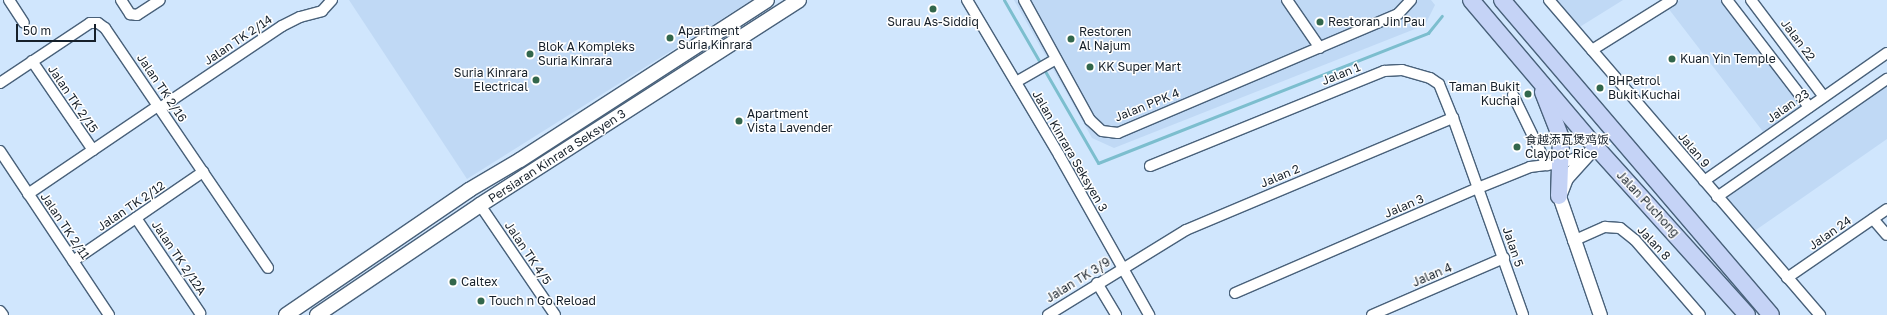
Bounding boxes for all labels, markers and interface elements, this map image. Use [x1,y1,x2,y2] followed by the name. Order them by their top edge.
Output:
[928,4,938,14] marker: Surau As-Siddiq
[201,12,275,68] street label: Jalan TK 2/14
[887,15,979,29] place label: Surau As-Siddiq
[1328,15,1425,29] place label: Restoran Jin Pau
[18,16,98,42] scale bar
[1778,16,1818,64] street label: Jalan 22
[1315,17,1325,27] marker: Restoran Jin Pau
[23,23,51,38] text: 50 m
[678,24,752,52] place label: Apartment Suria Kinrara
[1079,25,1131,53] place label: Restoren Al Najum
[665,33,675,43] marker: Apartment Suria Kinrara
[1066,34,1076,44] marker: Restoren Al Najum
[538,40,635,68] place label: Blok A Kompleks Suria Kinrara
[525,49,535,59] marker: Blok A Kompleks Suria Kinrara
[134,51,190,125] street label: Jalan TK 2/16
[1680,52,1776,66] place label: Kuan Yin Temple
[1667,54,1677,64] marker: Kuan Yin Temple
[1098,60,1181,74] place label: KK Super Mart
[1320,60,1362,88] street label: Jalan 1
[45,62,101,136] street label: Jalan TK 2/15
[1085,62,1095,72] marker: KK Super Mart
[454,66,528,94] place label: Suria Kinrara Electrical
[1608,74,1680,102] place label: BHPetrol Bukit Kuchai
[531,75,541,85] marker: Suria Kinrara Electrical
[1449,80,1520,108] place label: Taman Bukit Kuchai
[1595,83,1605,93] marker: BHPetrol Bukit Kuchai
[1112,85,1182,125] street label: Jalan PPK 4
[1764,86,1812,126] street label: Jalan 23
[1029,88,1111,214] street label: Jalan Kinrara Seksyen 3
[1523,89,1533,99] marker: Taman Bukit Kuchai
[486,106,628,206] street label: Persiaran Kinrara Seksyen 3
[747,107,833,135] place label: Apartment Vista Lavender
[734,116,744,126] marker: Apartment Vista Lavender
[1675,129,1713,171] street label: Jalan 9
[1525,133,1609,161] place label: 食越添瓦煲鸡饭 Claypot Rice
[1512,142,1522,152] marker: 食越添瓦煲鸡饭 Claypot Rice
[1258,161,1302,191] street label: Jalan 2
[1614,168,1682,240] street label: Jalan Puchong
[94,178,168,234] street label: Jalan TK 2/12
[37,190,93,262] street label: Jalan TK 2/11
[1382,191,1426,221] street label: Jalan 3
[1806,213,1854,253] street label: Jalan 24
[149,218,209,298] street label: Jalan TK 2/12A
[502,219,554,287] street label: Jalan TK 4/5
[1634,223,1674,263] street label: Jalan 8
[1499,225,1527,269] street label: Jalan 5
[1043,254,1113,306] street label: Jalan TK 3/9
[1410,260,1454,290] street label: Jalan 4
[461,275,498,289] place label: Caltex
[448,277,458,287] marker: Caltex
[489,294,596,308] place label: Touch n Go Reload
[476,296,486,306] marker: Touch n Go Reload

